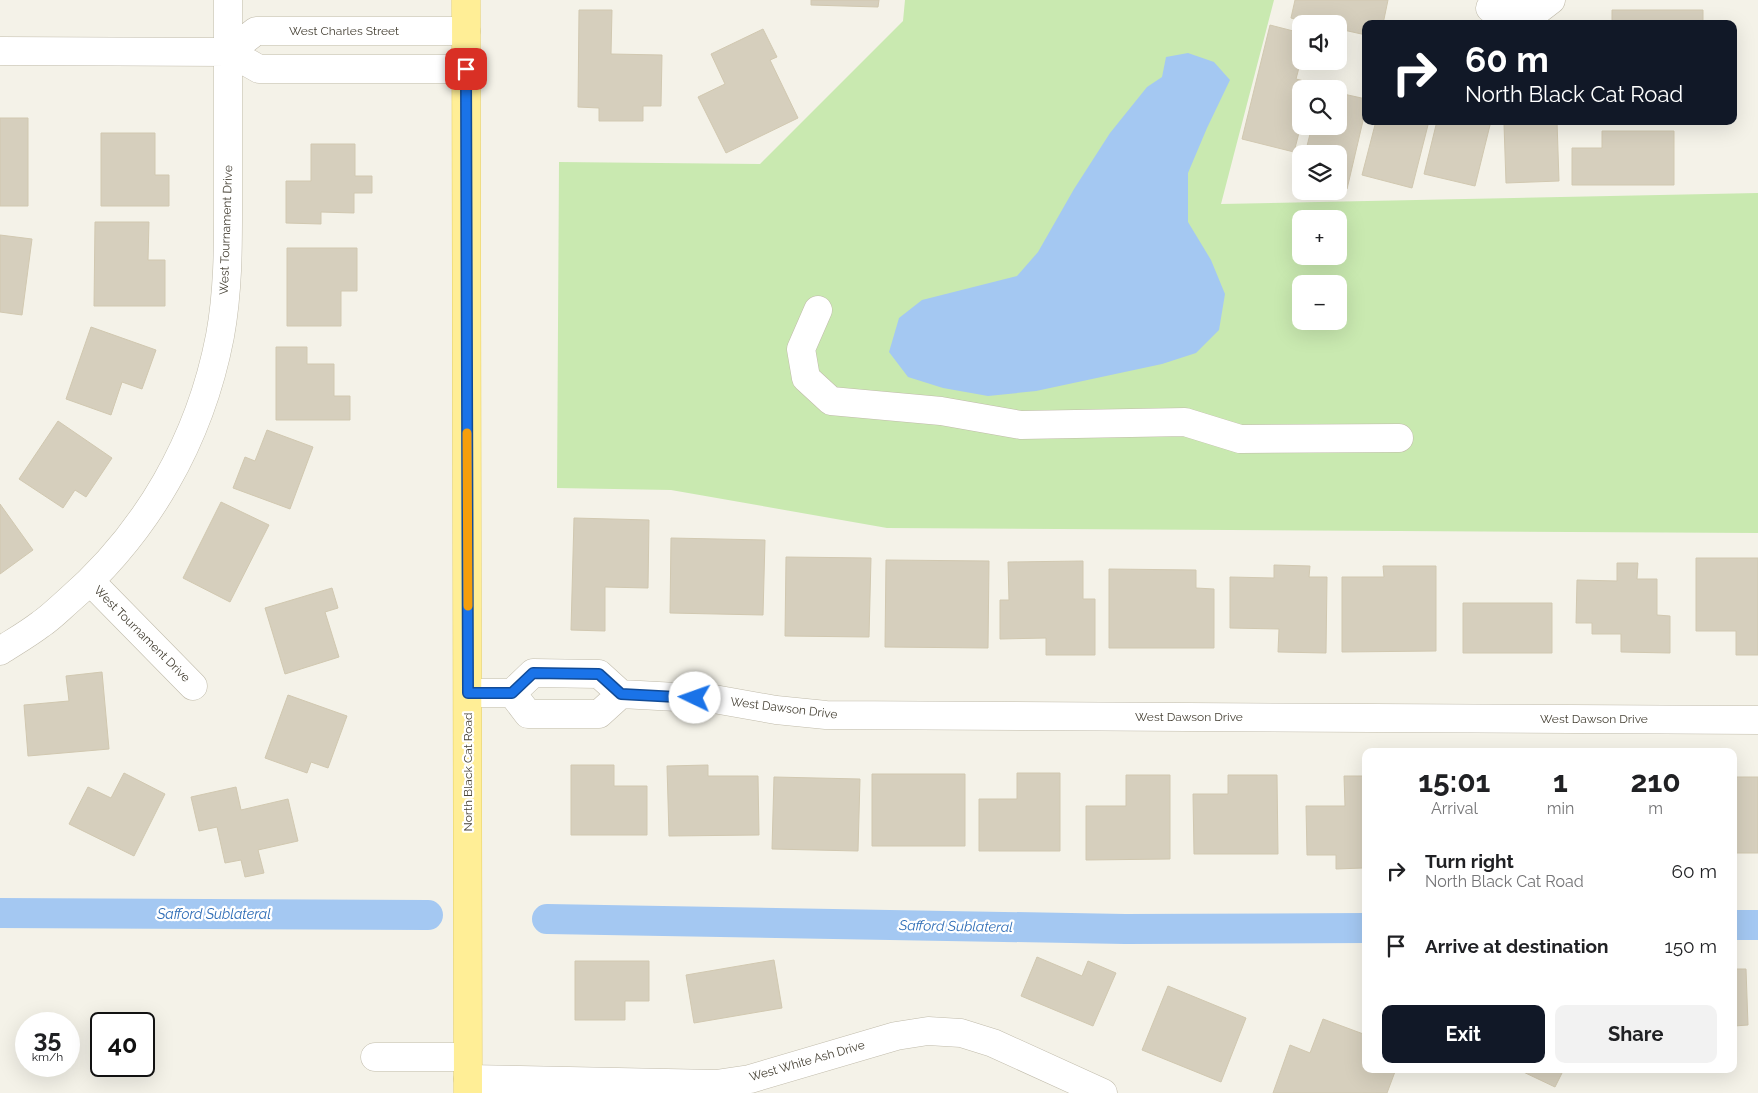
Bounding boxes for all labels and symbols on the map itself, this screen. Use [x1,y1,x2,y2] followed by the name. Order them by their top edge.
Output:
[289,24,399,38] street label: West Charles Street
[445,48,487,90] pin
[217,165,235,295] street label: West Tournament Drive
[91,583,193,685] street label: West Tournament Drive
[668,671,720,723] position arrow
[730,694,838,722] street label: West Dawson Drive
[1135,710,1243,724] street label: West Dawson Drive
[1540,712,1648,726] street label: West Dawson Drive
[461,713,475,831] street label: North Black Cat Road
[156,906,271,922] water label: Safford Sublateral
[898,917,1013,935] water label: Safford Sublateral
[90,1012,155,1077] speed limit sign: 40
[748,1038,866,1084] street label: West White Ash Drive

